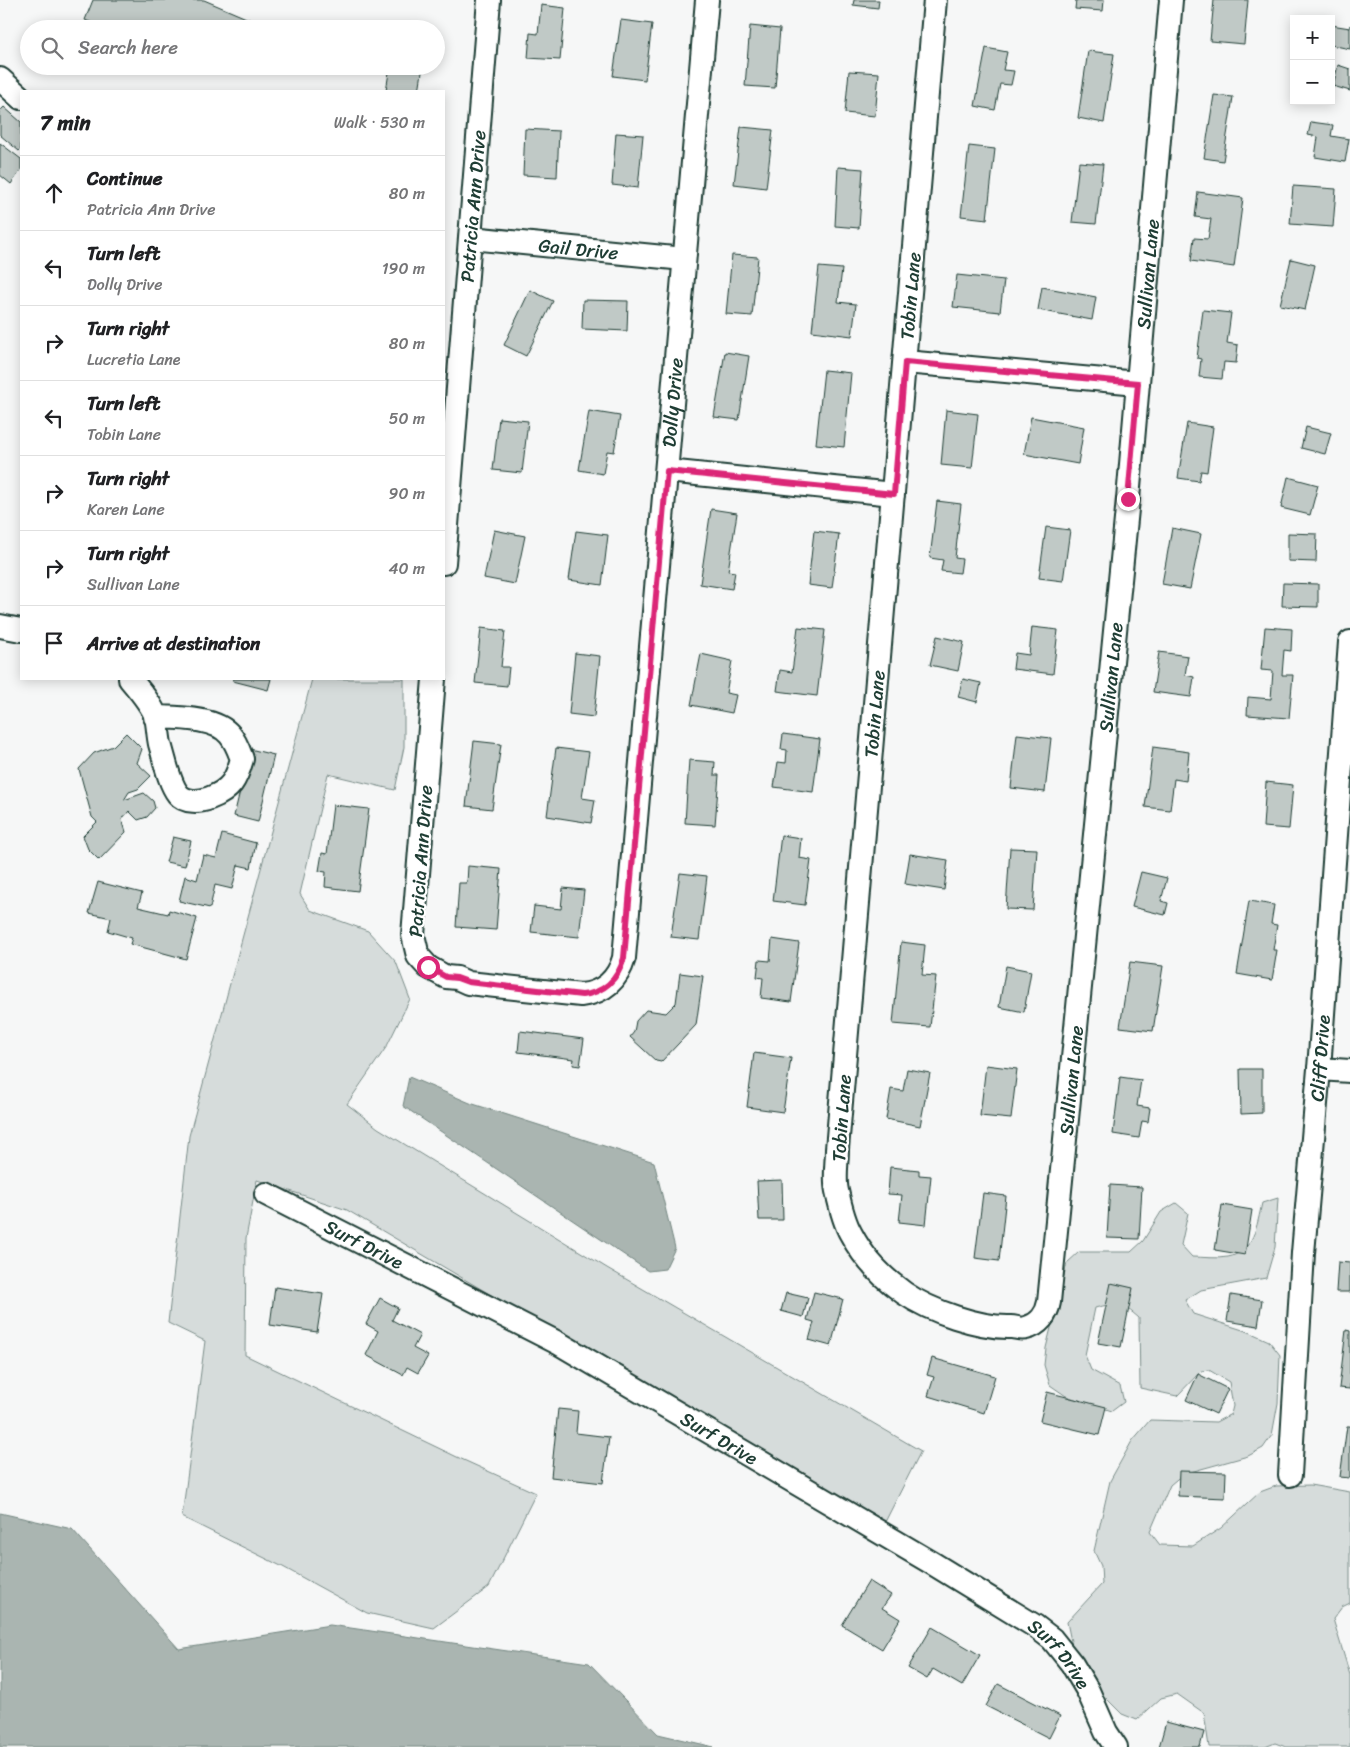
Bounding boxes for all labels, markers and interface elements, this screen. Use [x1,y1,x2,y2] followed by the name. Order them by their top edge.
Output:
[1290,15,1335,105] map controls
[1290,15,1335,60] button: +
[20,20,445,75] search box
[78,31,178,64] text: Search here
[38,34,66,62] icon: search
[1290,60,1335,105] button: −
[40,104,91,142] text: 7 min
[334,108,425,137] text: Walk · 530 m
[450,129,496,284] street label: Patricia Ann Drive
[87,162,163,195] text: Continue
[40,179,68,207] icon: ahead
[389,179,425,208] text: 80 m
[87,195,215,224] text: Patricia Ann Drive
[1127,217,1169,330] street label: Sullivan Lane
[537,229,620,269] street label: Gail Drive
[87,237,160,270] text: Turn left
[890,251,931,341] street label: Tobin Lane
[40,254,68,282] icon: left
[382,254,425,283] text: 190 m
[87,270,162,299] text: Dolly Drive
[87,312,169,345] text: Turn right
[40,329,68,357] icon: right
[389,329,425,358] text: 80 m
[87,345,181,374] text: Lucretia Lane
[652,356,693,449] street label: Dolly Drive
[87,387,160,420] text: Turn left
[40,404,68,432] icon: left
[389,404,425,433] text: 50 m
[87,420,161,449] text: Tobin Lane
[87,462,169,495] text: Turn right
[40,479,68,507] icon: right
[389,479,425,508] text: 90 m
[1117,488,1140,511] route end
[87,495,165,524] text: Karen Lane
[87,537,169,570] text: Turn right
[40,554,68,582] icon: right
[388,554,425,583] text: 40 m
[87,570,180,599] text: Sullivan Lane
[1089,621,1133,734] street label: Sullivan Lane
[87,627,260,660] text: Arrive at destination
[40,629,68,657] icon: arrive
[854,669,895,759] street label: Tobin Lane
[399,784,442,938] street label: Patricia Ann Drive
[417,956,440,979] route start
[1300,1014,1340,1103] street label: Cliff Drive
[1049,1024,1093,1137] street label: Sullivan Lane
[822,1073,861,1163] street label: Tobin Lane
[318,1210,409,1279] street label: Surf Drive
[674,1402,764,1474] street label: Surf Drive
[1021,1610,1099,1696] street label: Surf Drive

